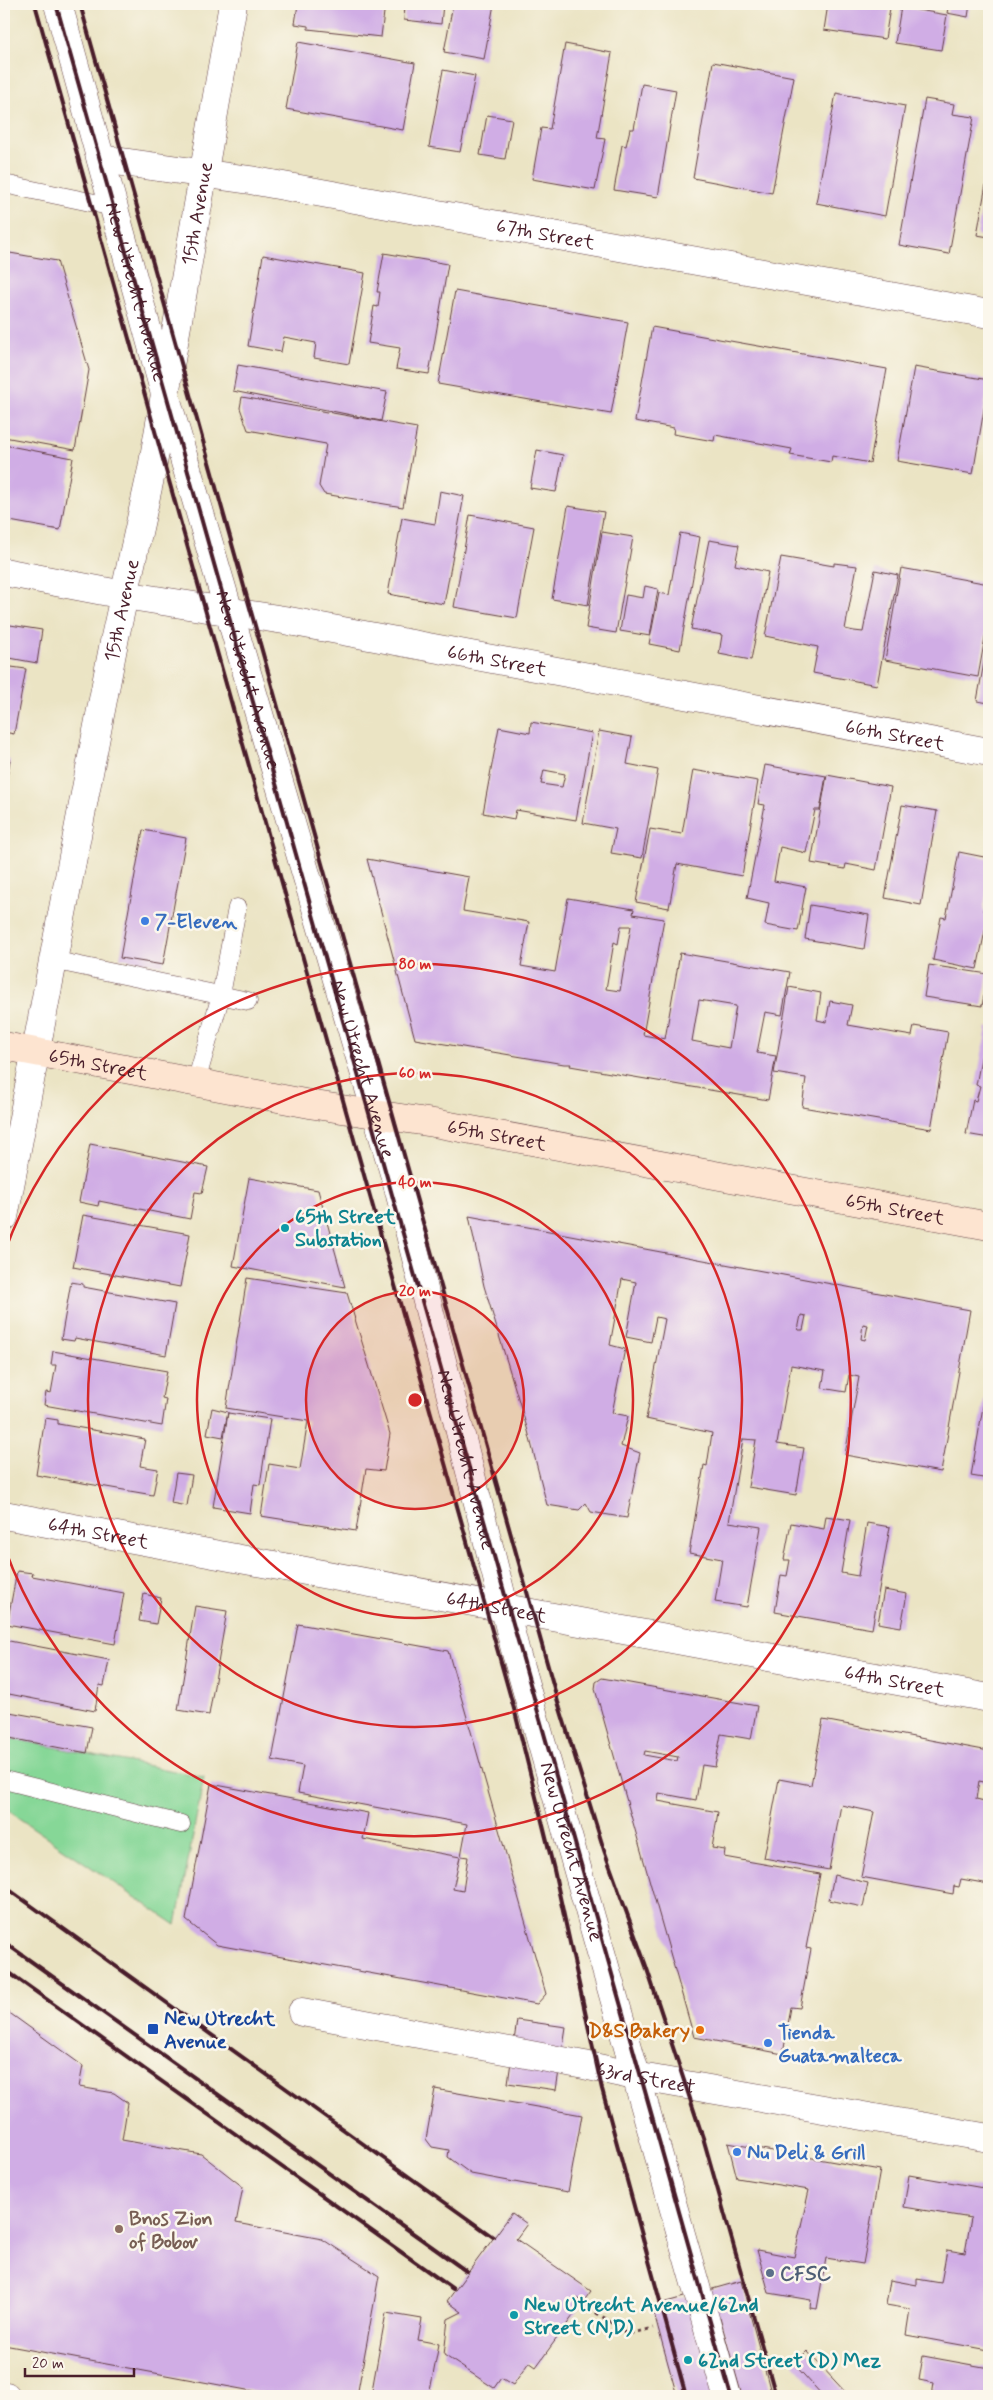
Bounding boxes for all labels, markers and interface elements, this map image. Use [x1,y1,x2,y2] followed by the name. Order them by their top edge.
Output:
[176,160,220,267] street label: 15th Avenue
[98,199,173,385] street label: New Utrecht Avenue
[494,213,597,257] street label: 67th Street
[99,556,147,664] street label: 15th Avenue
[208,587,287,773] street label: New Utrecht Avenue
[445,639,549,684] street label: 66th Street
[843,713,947,759] street label: 66th Street
[155,909,238,936] place label: 7-Eleven
[139,915,151,927] marker: 7-Eleven
[398,955,432,975] text: 80 m
[323,977,401,1162] street label: New Utrecht Avenue
[46,1043,150,1088] street label: 65th Street
[399,1064,431,1084] text: 60 m
[445,1114,549,1159] street label: 65th Street
[398,1173,432,1193] text: 40 m
[843,1188,947,1233] street label: 65th Street
[295,1204,397,1254] place label: 65th Street Substation
[279,1222,291,1234] marker: 65th Street Substation
[399,1282,431,1302] text: 20 m
[430,1367,501,1553] street label: New Utrecht Avenue
[406,1391,424,1409] centre of rings
[46,1511,151,1557] street label: 64th Street
[444,1585,549,1631] street label: 64th Street
[842,1659,947,1705] street label: 64th Street
[533,1759,609,1945] street label: New Utrecht Avenue
[164,2006,276,2056] place label: New Utrecht Avenue
[588,2018,690,2045] place label: D&S Bakery
[778,2020,903,2070] place label: Tienda Guatamalteca
[146,2022,160,2036] marker: New Utrecht Avenue
[694,2024,706,2036] marker: D&S Bakery
[762,2037,774,2049] marker: Tienda Guatamalteca
[593,2056,697,2101] street label: 63rd Street
[747,2140,866,2167] place label: Nu Deli & Grill
[731,2146,743,2158] marker: Nu Deli & Grill
[129,2206,213,2256] place label: Bnos Zion of Bobov
[113,2223,125,2235] marker: Bnos Zion of Bobov
[780,2261,832,2288] place label: CFSC
[764,2267,776,2279] marker: CFSC
[524,2292,759,2342] place label: New Utrecht Avenue/62nd Street (N,D)
[508,2309,520,2321] marker: New Utrecht Avenue/62nd Street (N,D)
[25,2345,134,2377] scale bar
[698,2348,881,2375] place label: 62nd Street (D) Mez
[32,2354,64,2374] text: 20 m
[682,2354,694,2366] marker: 62nd Street (D) Mez

